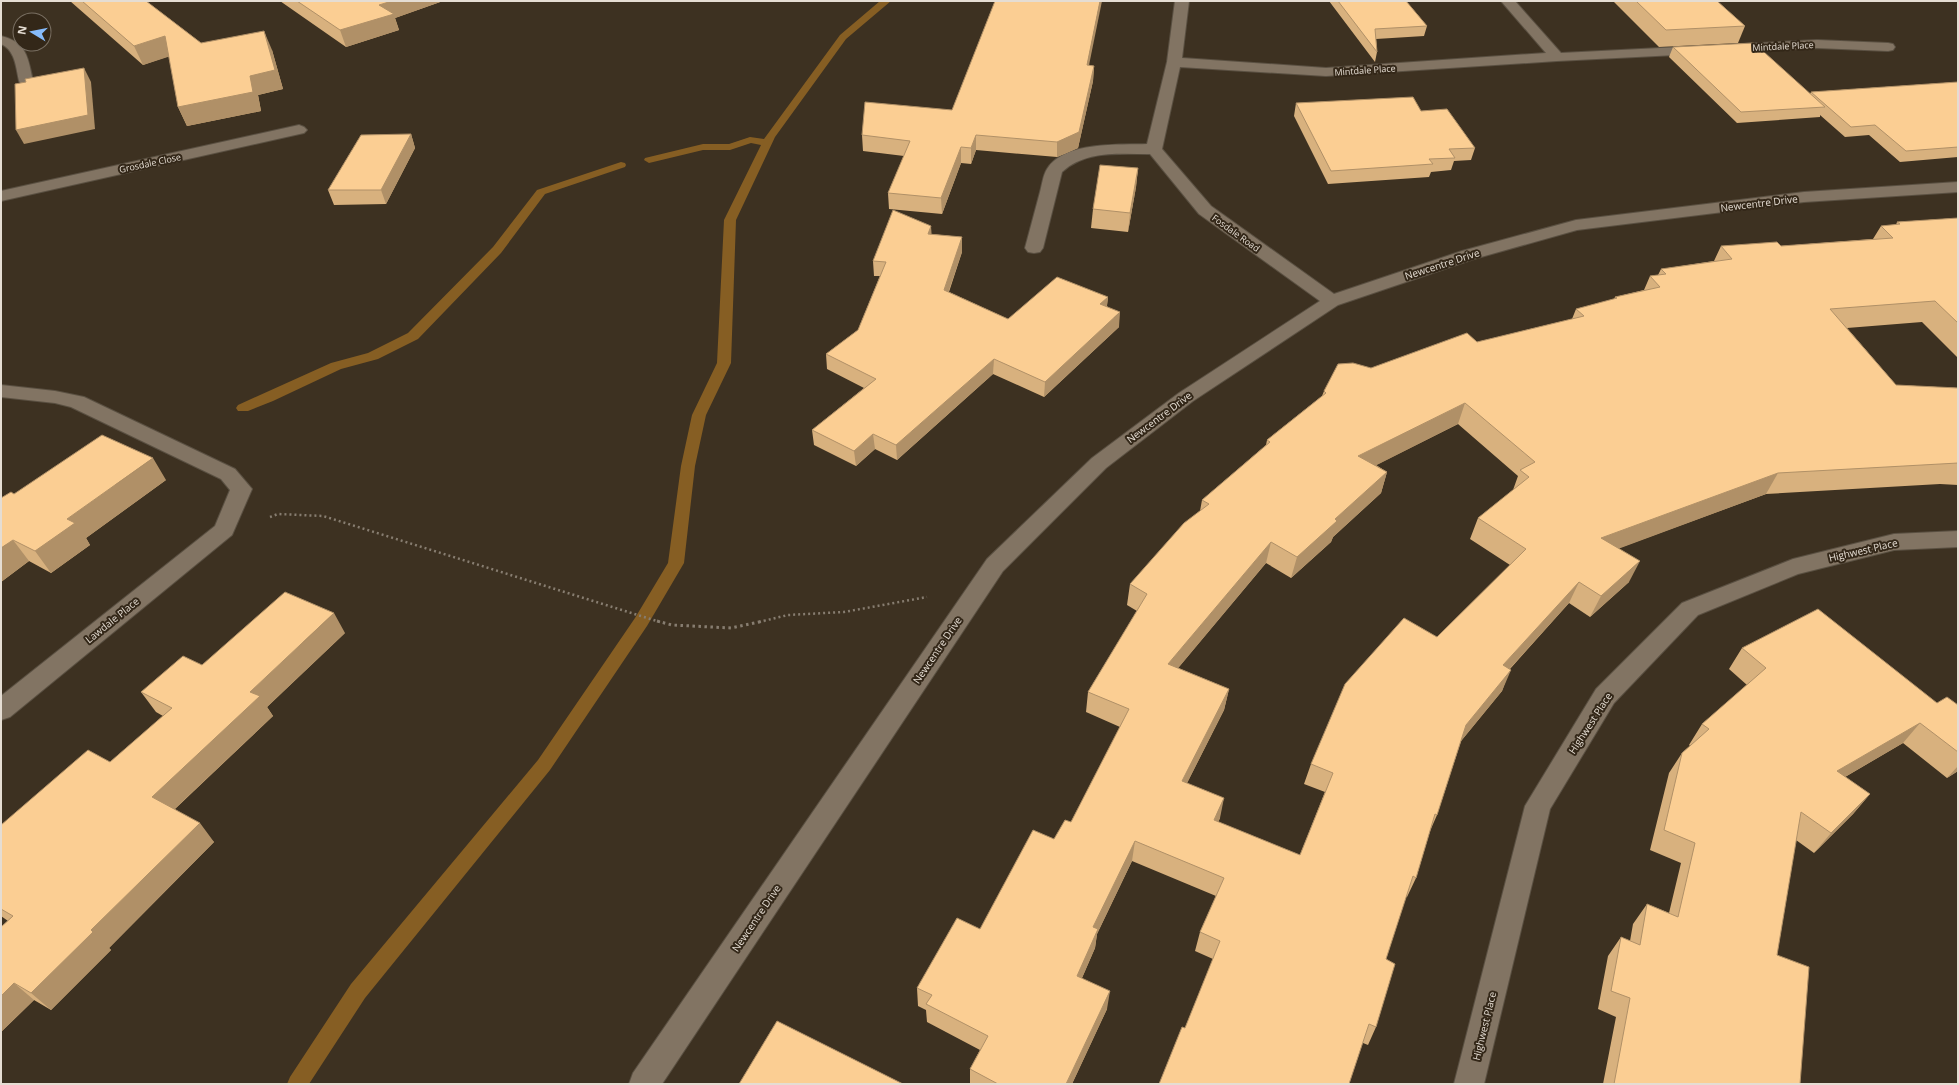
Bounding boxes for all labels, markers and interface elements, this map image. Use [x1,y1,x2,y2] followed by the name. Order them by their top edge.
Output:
[12,12,52,52] north arrow
[13,24,30,36] text: N
[1752,38,1814,54] street label: Mintdale Place
[1334,61,1396,79] street label: Mintdale Place
[118,150,182,176] street label: Grosdale Close
[1720,191,1799,215] street label: Newcentre Drive
[1210,211,1262,255] street label: Fosdale Road
[1403,245,1482,283] street label: Newcentre Drive
[1124,388,1195,446] street label: Newcentre Drive
[1827,535,1899,565] street label: Highwest Place
[82,594,142,646] street label: Lawdale Place
[909,614,965,686] street label: Newcentre Drive
[1565,689,1615,756] street label: Highwest Place
[728,882,784,954] street label: Newcentre Drive
[1469,990,1499,1062] street label: Highwest Place

